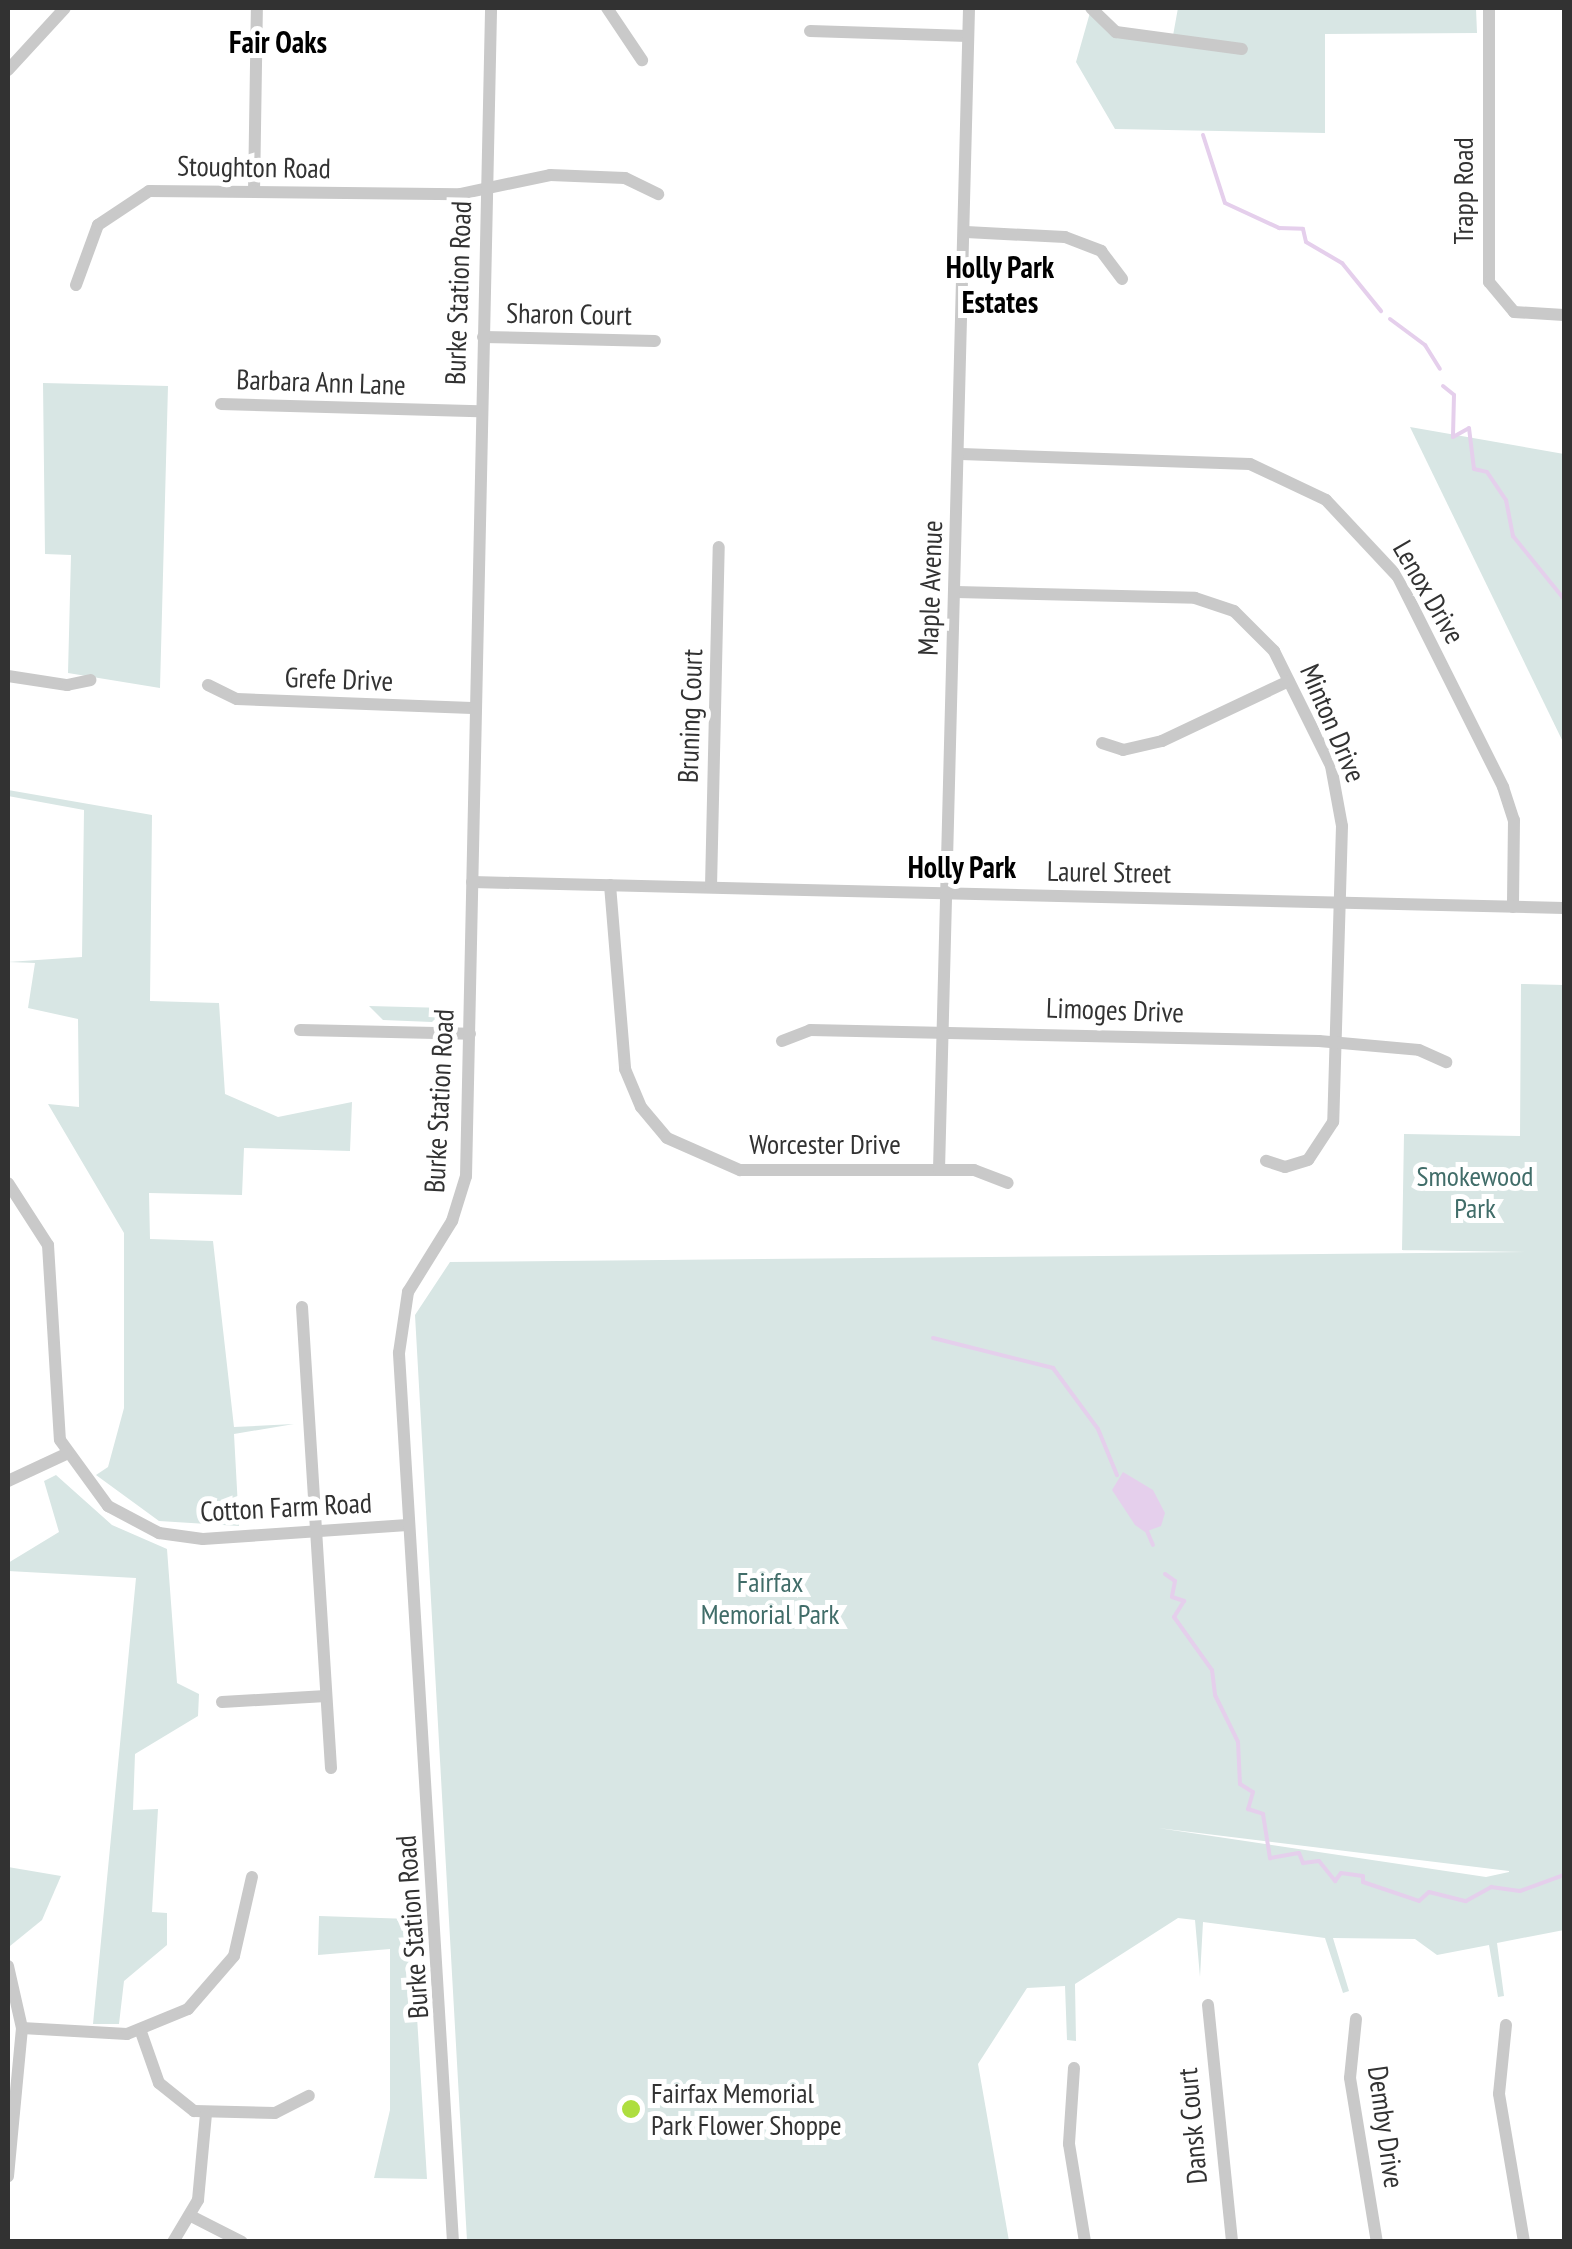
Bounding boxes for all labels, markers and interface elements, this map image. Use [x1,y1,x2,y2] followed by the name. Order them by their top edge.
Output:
[229,24,327,60] district label: Fair Oaks
[1446,137,1480,245] street label: Trapp Road
[177,149,331,185] street label: Stoughton Road
[438,201,478,385] street label: Burke Station Road
[945,249,1055,320] district label: Holly Park Estates
[506,296,632,332] street label: Sharon Court
[235,362,407,402] street label: Barbara Ann Lane
[911,519,949,657] street label: Maple Avenue
[1386,534,1472,650] street label: Lenox Drive
[671,648,709,784] street label: Bruning Court
[1293,659,1373,787] street label: Minton Drive
[284,660,394,698] street label: Grefe Drive
[907,849,1017,885] district label: Holly Park
[1047,854,1171,890] street label: Laurel Street
[1045,991,1185,1029] street label: Limoges Drive
[417,1008,461,1194] street label: Burke Station Road
[749,1127,901,1161] street label: Worcester Drive
[1417,1159,1533,1225] park label: Smokewood Park
[199,1486,373,1528] street label: Cotton Farm Road
[701,1565,839,1631] park label: Fairfax Memorial Park
[389,1834,435,2020] street label: Burke Station Road
[1361,2063,1411,2191] street label: Demby Drive
[1170,2066,1214,2186] street label: Dansk Court
[651,2076,842,2142] place label: Fairfax Memorial Park Flower Shoppe
[620,2098,642,2120] marker: Fairfax Memorial Park Flower Shoppe

